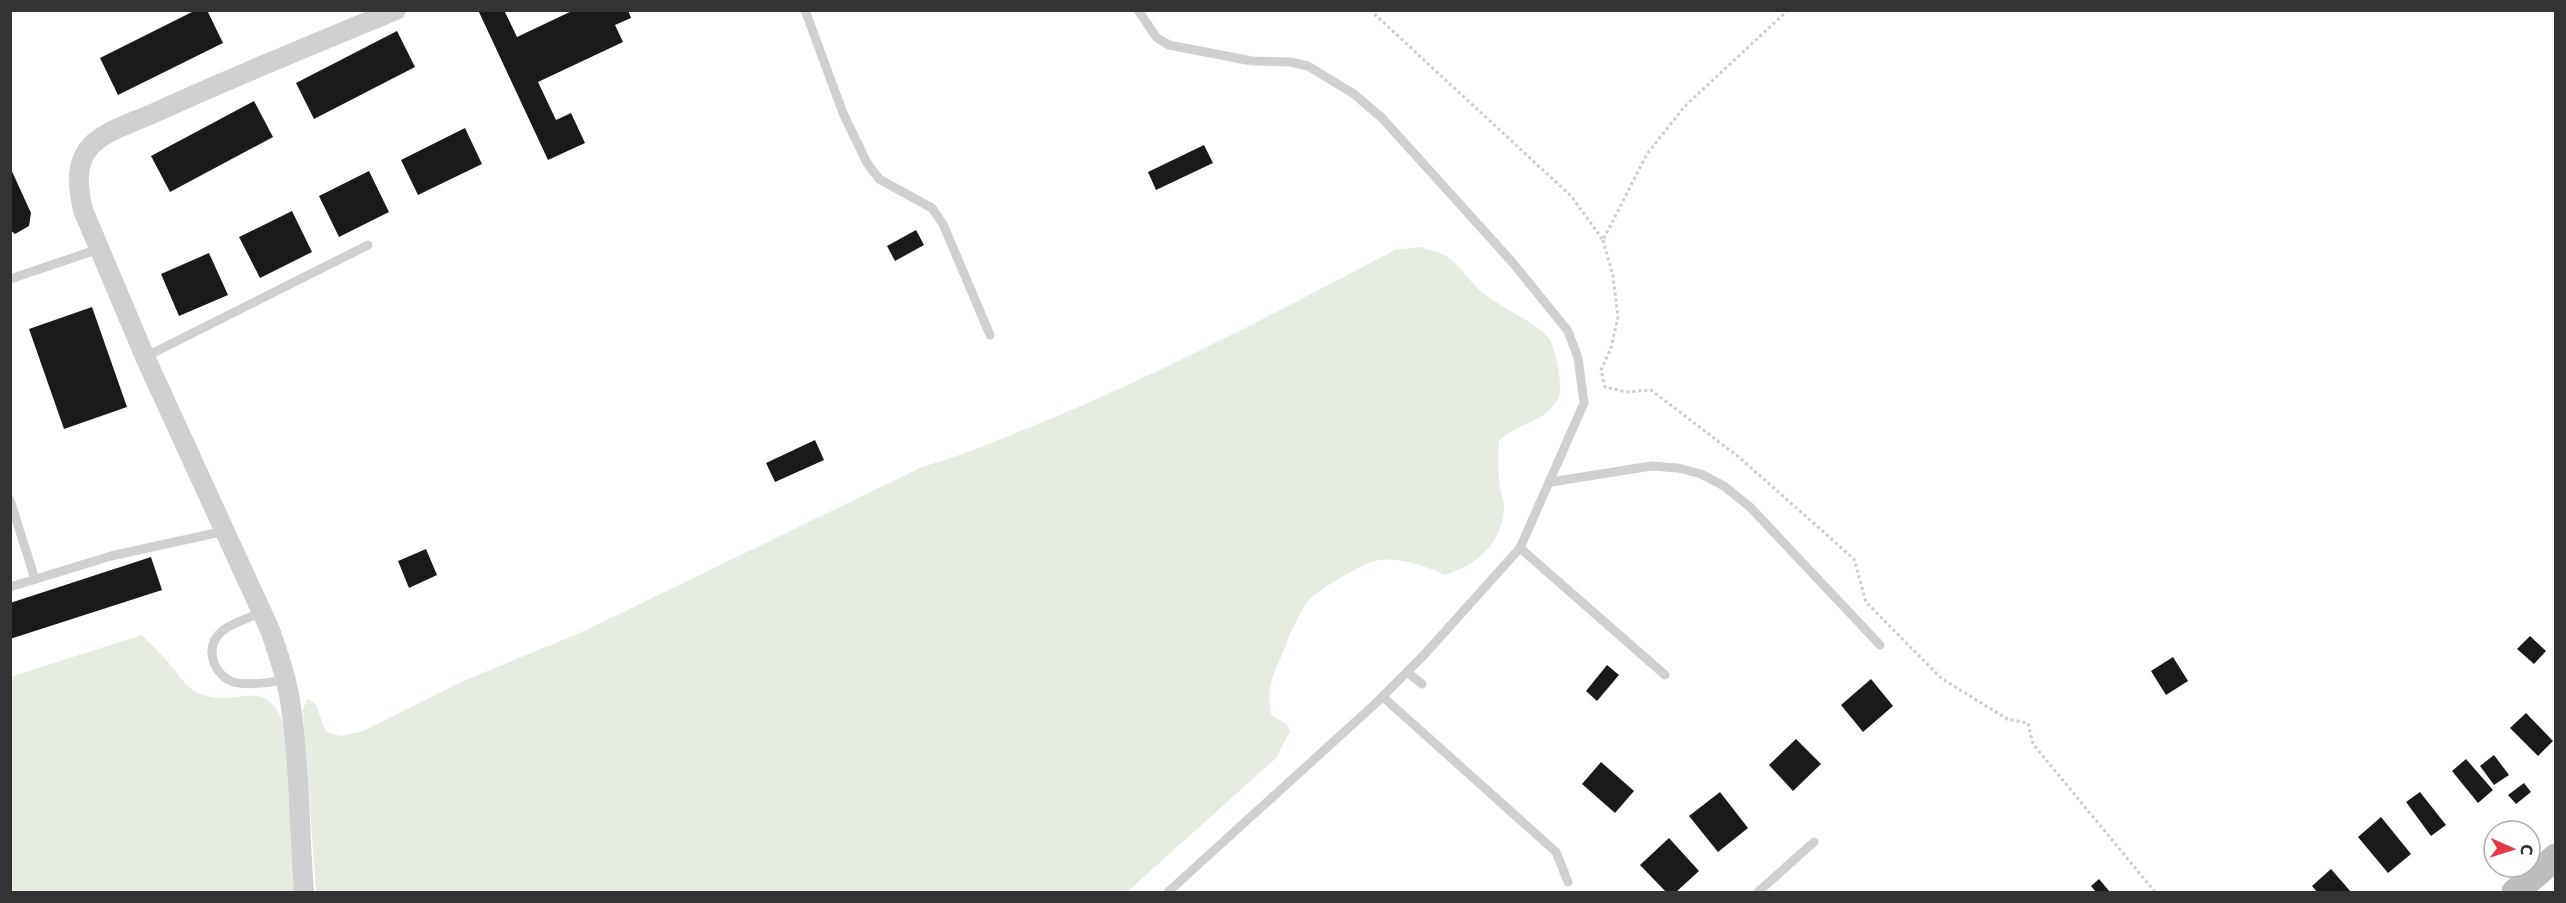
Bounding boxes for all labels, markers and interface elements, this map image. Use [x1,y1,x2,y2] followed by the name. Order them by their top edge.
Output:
[2482,819,2542,879] north arrow
[2518,844,2537,856] text: С

